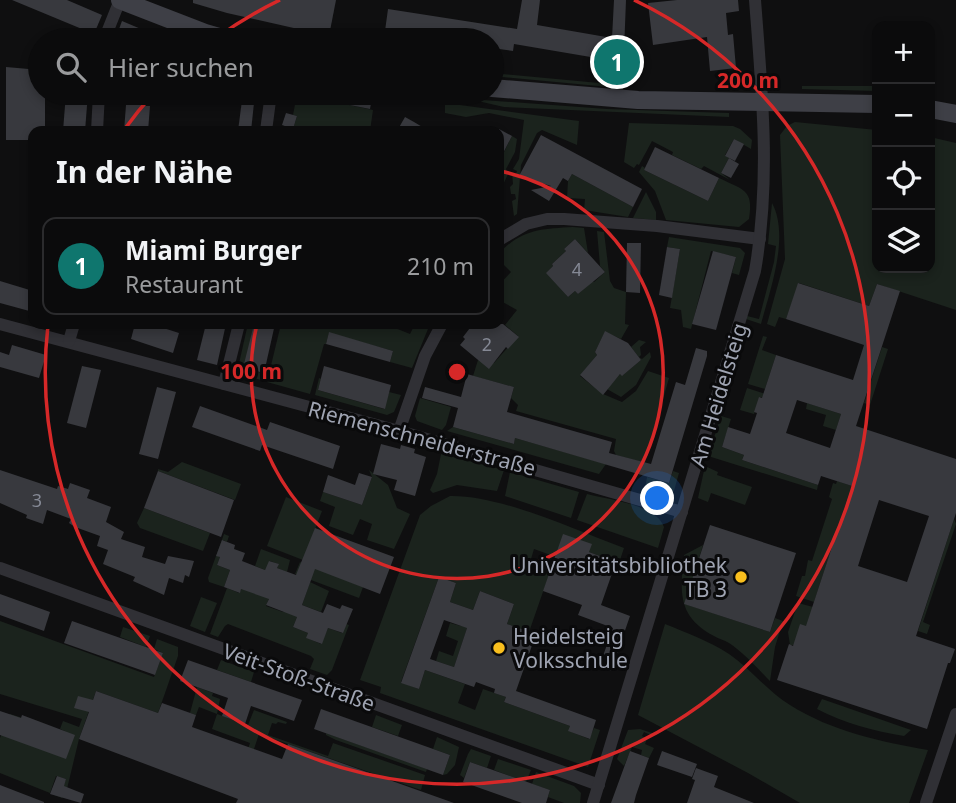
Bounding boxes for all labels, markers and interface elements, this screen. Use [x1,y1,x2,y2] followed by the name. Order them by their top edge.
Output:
[872,21,935,273] map controls
[872,21,935,84] button: +
[28,28,504,105] search box
[594,36,640,88] pin: 1
[52,48,90,86] icon: search
[108,49,254,85] text: Hier suchen
[717,66,779,94] text: 200 m
[872,84,935,147] button: −
[872,147,935,210] button: locate
[56,151,233,192] text: In der Nähe
[872,210,935,273] button: layers
[125,232,302,268] text: Miami Burger
[74,250,88,282] text: 1
[407,250,474,282] text: 210 m
[572,257,582,281] house number: 4
[125,268,243,300] text: Restaurant
[683,319,753,471] street label: Am Heidelsteig
[482,332,492,356] house number: 2
[220,357,282,385] text: 100 m
[445,360,469,384] centre of rings
[305,394,539,482] street label: Riemenschneiderstraße
[640,481,674,515] your location
[32,488,42,512] house number: 3
[511,551,728,603] place label: Universitätsbibliothek TB 3
[733,569,749,585] marker: Universitätsbibliothek TB 3
[513,622,628,674] place label: Heidelsteig Volksschule
[219,637,379,717] street label: Veit-Stoß-Straße
[491,640,507,656] marker: Heidelsteig Volksschule

